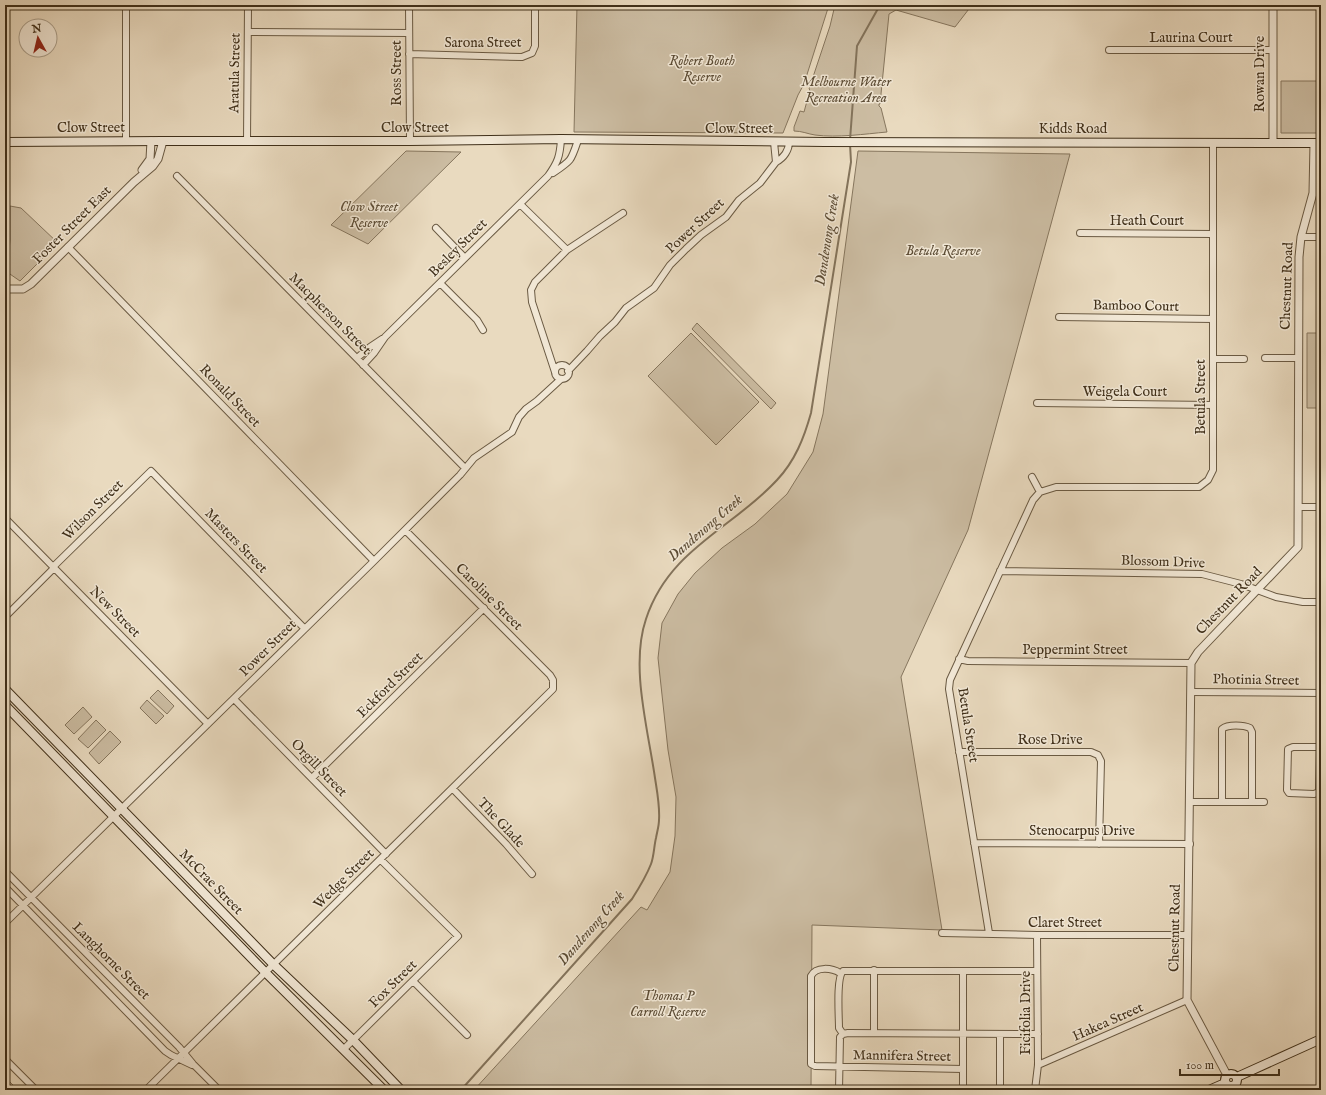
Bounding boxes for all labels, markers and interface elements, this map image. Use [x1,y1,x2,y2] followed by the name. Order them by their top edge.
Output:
[18,18,58,58] north arrow
[30,21,43,37] text: N
[1149,29,1233,47] street label: Laurina Court
[225,32,245,114] street label: Aratula Street
[444,34,522,52] street label: Sarona Street
[1251,35,1269,112] street label: Rowan Drive
[388,40,406,106] street label: Ross Street
[669,52,735,86] park label: Robert Booth Reserve
[801,73,892,107] park label: Melbourne Water Recreation Area
[57,119,125,137] street label: Clow Street
[381,119,449,137] street label: Clow Street
[705,120,773,138] street label: Clow Street
[1039,120,1108,138] street label: Kidds Road
[29,182,115,268] street label: Foster Street East
[810,193,845,288] water label: Dandenong Creek
[662,194,728,258] street label: Power Street
[340,198,398,232] park label: Clow Street Reserve
[1110,212,1184,230] street label: Heath Court
[425,215,491,281] street label: Besley Street
[1276,241,1298,330] street label: Chestnut Road
[905,242,981,260] park label: Betula Reserve
[285,269,375,359] street label: Macpherson Street
[1093,296,1180,316] street label: Bamboo Court
[1192,359,1210,435] street label: Betula Street
[196,361,265,431] street label: Ronald Street
[1083,383,1167,401] street label: Weigela Court
[59,476,127,544] street label: Wilson Street
[664,490,747,566] water label: Dandenong Creek
[201,505,272,577] street label: Masters Street
[1120,552,1206,572] street label: Blossom Drive
[452,560,527,635] street label: Caroline Street
[1192,563,1266,639] street label: Chestnut Road
[86,583,145,642] street label: New Street
[236,615,301,680] street label: Power Street
[1022,641,1128,659] street label: Peppermint Street
[353,648,427,722] street label: Eckford Street
[1213,670,1300,690] street label: Photinia Street
[953,686,983,764] street label: Betula Street
[1017,731,1083,749] street label: Rose Drive
[287,735,351,801] street label: Orgill Street
[473,794,529,852] street label: The Glade
[1029,822,1136,840] street label: Stenocarpus Drive
[175,845,247,919] street label: McCrae Street
[310,845,378,913] street label: Wedge Street
[1165,883,1185,972] street label: Chestnut Road
[553,887,629,970] water label: Dandenong Creek
[1028,914,1102,932] street label: Claret Street
[68,918,154,1004] street label: Langhorne Street
[365,956,421,1012] street label: Fox Street
[1017,970,1035,1055] street label: Ficifolia Drive
[630,987,706,1021] park label: Thomas P Carroll Reserve
[1070,998,1146,1046] street label: Hakea Street
[853,1046,952,1066] street label: Mannifera Street
[1180,1051,1279,1077] scale bar
[1186,1058,1214,1073] text: 100 m

